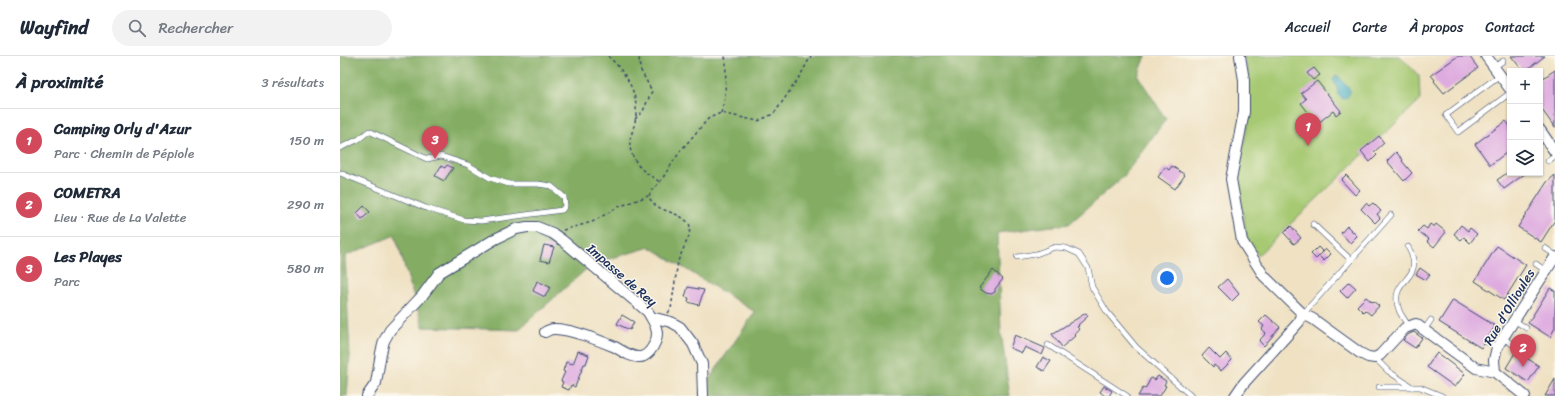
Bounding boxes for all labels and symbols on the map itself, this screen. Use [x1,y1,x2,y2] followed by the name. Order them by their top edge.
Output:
[1295,113,1321,146] pin: 1
[422,126,448,159] pin: 3
[581,237,663,313] street label: Impasse de Rey
[1477,264,1541,350] street label: Rue d'Ollioules
[1157,268,1177,288] your location
[1510,334,1536,367] pin: 2

